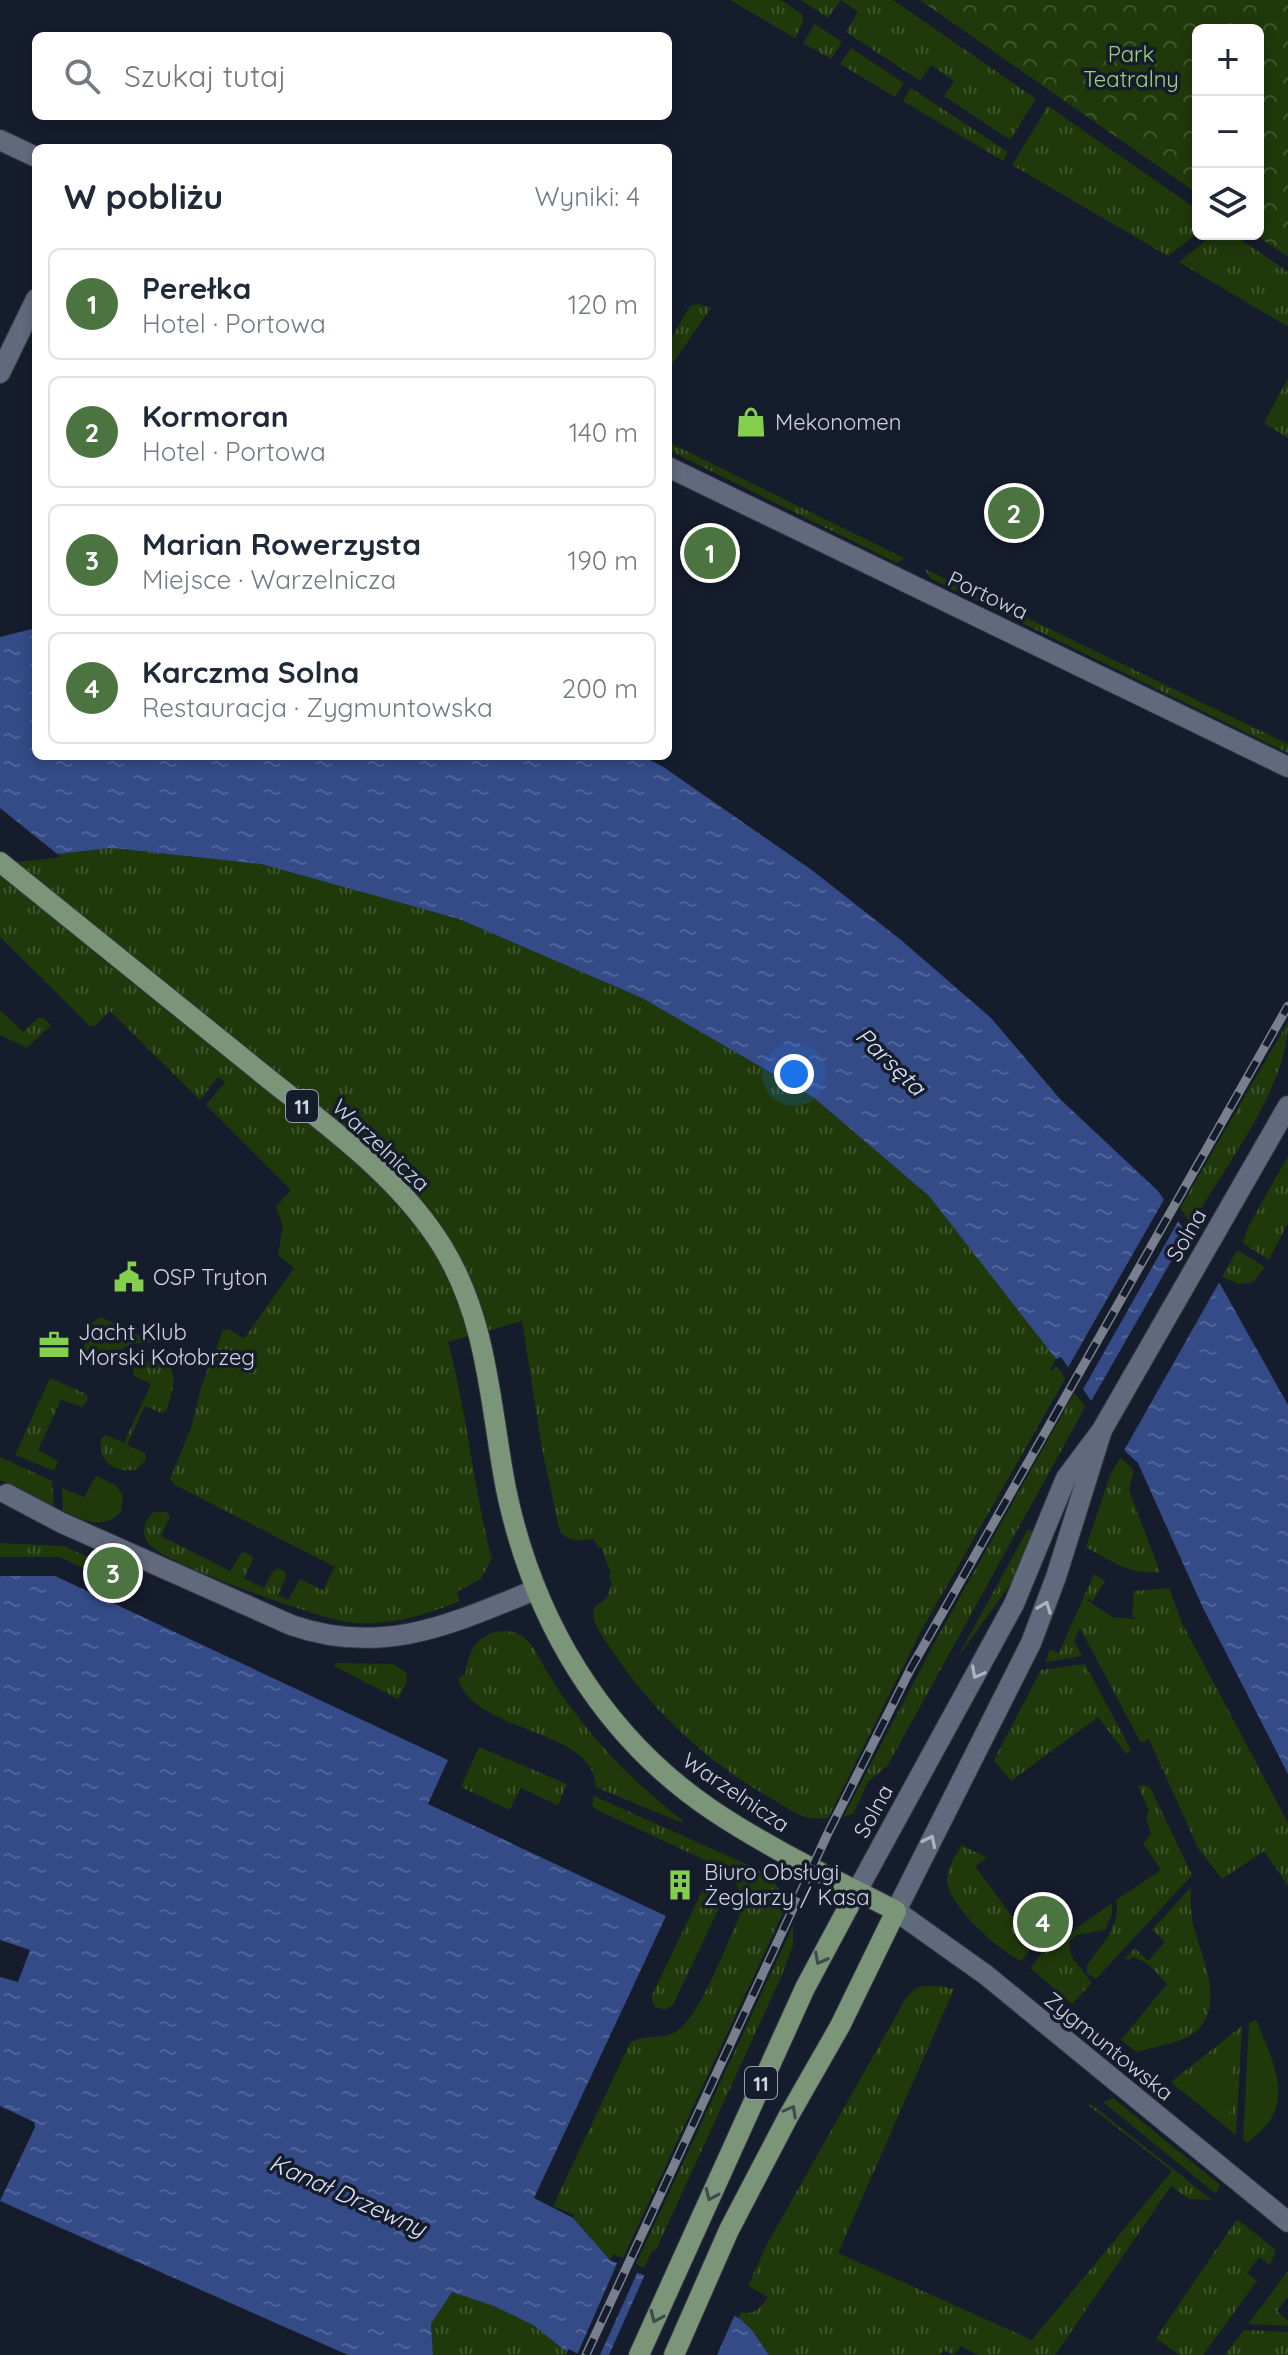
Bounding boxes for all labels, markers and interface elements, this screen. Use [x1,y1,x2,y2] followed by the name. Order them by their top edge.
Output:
[1192,24,1264,240] map controls
[1192,24,1264,96] button: +
[32,32,672,120] search box
[1083,40,1179,93] park label: Park Teatralny
[60,54,104,98] icon: search
[124,57,286,95] text: Szukaj tutaj
[1192,96,1264,168] button: −
[1192,168,1264,240] button: layers
[64,175,223,218] text: W pobliżu
[534,180,640,213] text: Wyniki: 4
[142,269,251,307] text: Perełka
[87,288,97,321] text: 1
[568,288,638,321] text: 120 m
[142,307,326,340] text: Hotel · Portowa
[142,397,289,435] text: Kormoran
[734,405,768,439] shop icon: Mekonomen
[775,408,901,436] place label: Mekonomen
[85,416,99,449] text: 2
[569,416,638,449] text: 140 m
[142,435,326,468] text: Hotel · Portowa
[988,483,1040,543] pin: 2
[684,523,736,583] pin: 1
[142,525,421,563] text: Marian Rowerzysta
[85,544,99,577] text: 3
[568,544,638,577] text: 190 m
[142,563,396,596] text: Miejsce · Warzelnicza
[943,564,1033,626] street label: Portowa
[142,653,359,691] text: Karczma Solna
[84,672,100,705] text: 4
[562,672,638,705] text: 200 m
[142,691,493,724] text: Restauracja · Zygmuntowska
[850,1021,933,1102] water label: Parsęta
[774,1054,814,1094] your location
[286,1090,318,1122] road number: 11
[326,1093,436,1197] street label: Warzelnicza
[1160,1203,1212,1267] street label: Solna
[112,1260,146,1294] public building icon: OSP Tryton
[153,1263,268,1291] place label: OSP Tryton
[78,1318,255,1371] place label: Jacht Klub Morski Kołobrzeg
[37,1328,71,1362] office icon: Jacht Klub Morski Kołobrzeg
[87,1543,139,1603] pin: 3
[1035,1601,1052,1615] one-way arrow
[971,1664,987,1678] one-way arrow
[677,1746,795,1838] street label: Warzelnicza
[847,1779,899,1843] street label: Solna
[921,1834,936,1849] one-way arrow
[704,1858,870,1911] place label: Biuro Obsługi Żeglarzy / Kasa
[663,1868,697,1902] building icon: Biuro Obsługi Żeglarzy / Kasa
[1017,1892,1069,1952] pin: 4
[815,1951,830,1966] one-way arrow
[1039,1985,1179,2107] street label: Zygmuntowska
[745,2067,777,2099] road number: 11
[781,2106,797,2120] one-way arrow
[265,2147,432,2243] water label: Kanał Drzewny
[705,2187,721,2202] one-way arrow
[650,2309,666,2323] one-way arrow

